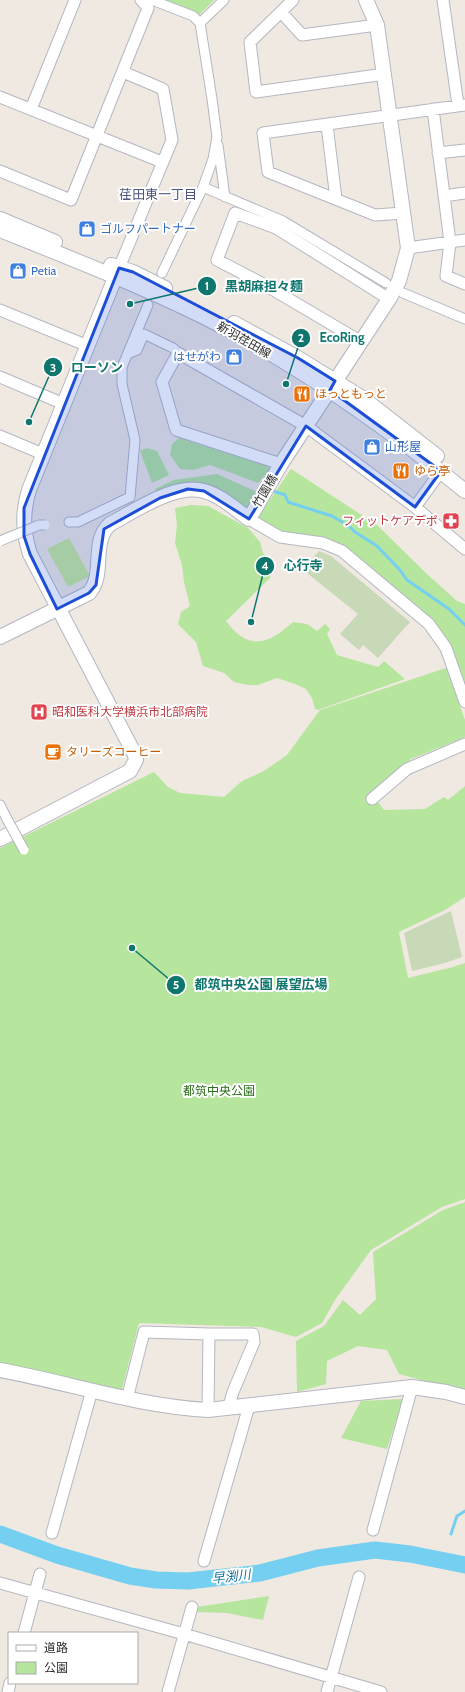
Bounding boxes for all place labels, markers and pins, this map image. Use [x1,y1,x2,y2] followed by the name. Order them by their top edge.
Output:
[77,219,97,239] shop icon: ゴルフパートナー
[100,221,196,236] place label: ゴルフパートナー
[8,261,28,281] shop icon: Petia
[31,263,56,278] place label: Petia
[197,274,311,299] callout: 黒胡麻担々麺
[291,325,372,350] callout: EcoRing
[224,347,244,367] shop icon: はせがわ
[173,349,221,364] place label: はせがわ
[43,355,131,380] callout: ローソン
[292,384,312,404] restaurant icon: ほっともっと
[315,386,387,401] place label: ほっともっと
[362,437,382,457] shop icon: 山形屋
[385,439,421,454] place label: 山形屋
[391,461,411,481] restaurant icon: ゆら亭
[414,463,450,478] place label: ゆら亭
[441,511,461,531] pharmacy icon: フィットケアデポ
[342,513,438,528] place label: フィットケアデポ
[255,553,330,578] callout: 心行寺
[29,702,49,722] hospital icon: 昭和医科大学横浜市北部病院
[52,704,208,719] place label: 昭和医科大学横浜市北部病院
[43,742,63,762] cafe icon: タリーズコーヒー
[66,744,161,759] place label: タリーズコーヒー
[166,972,335,997] callout: 都筑中央公園 展望広場

